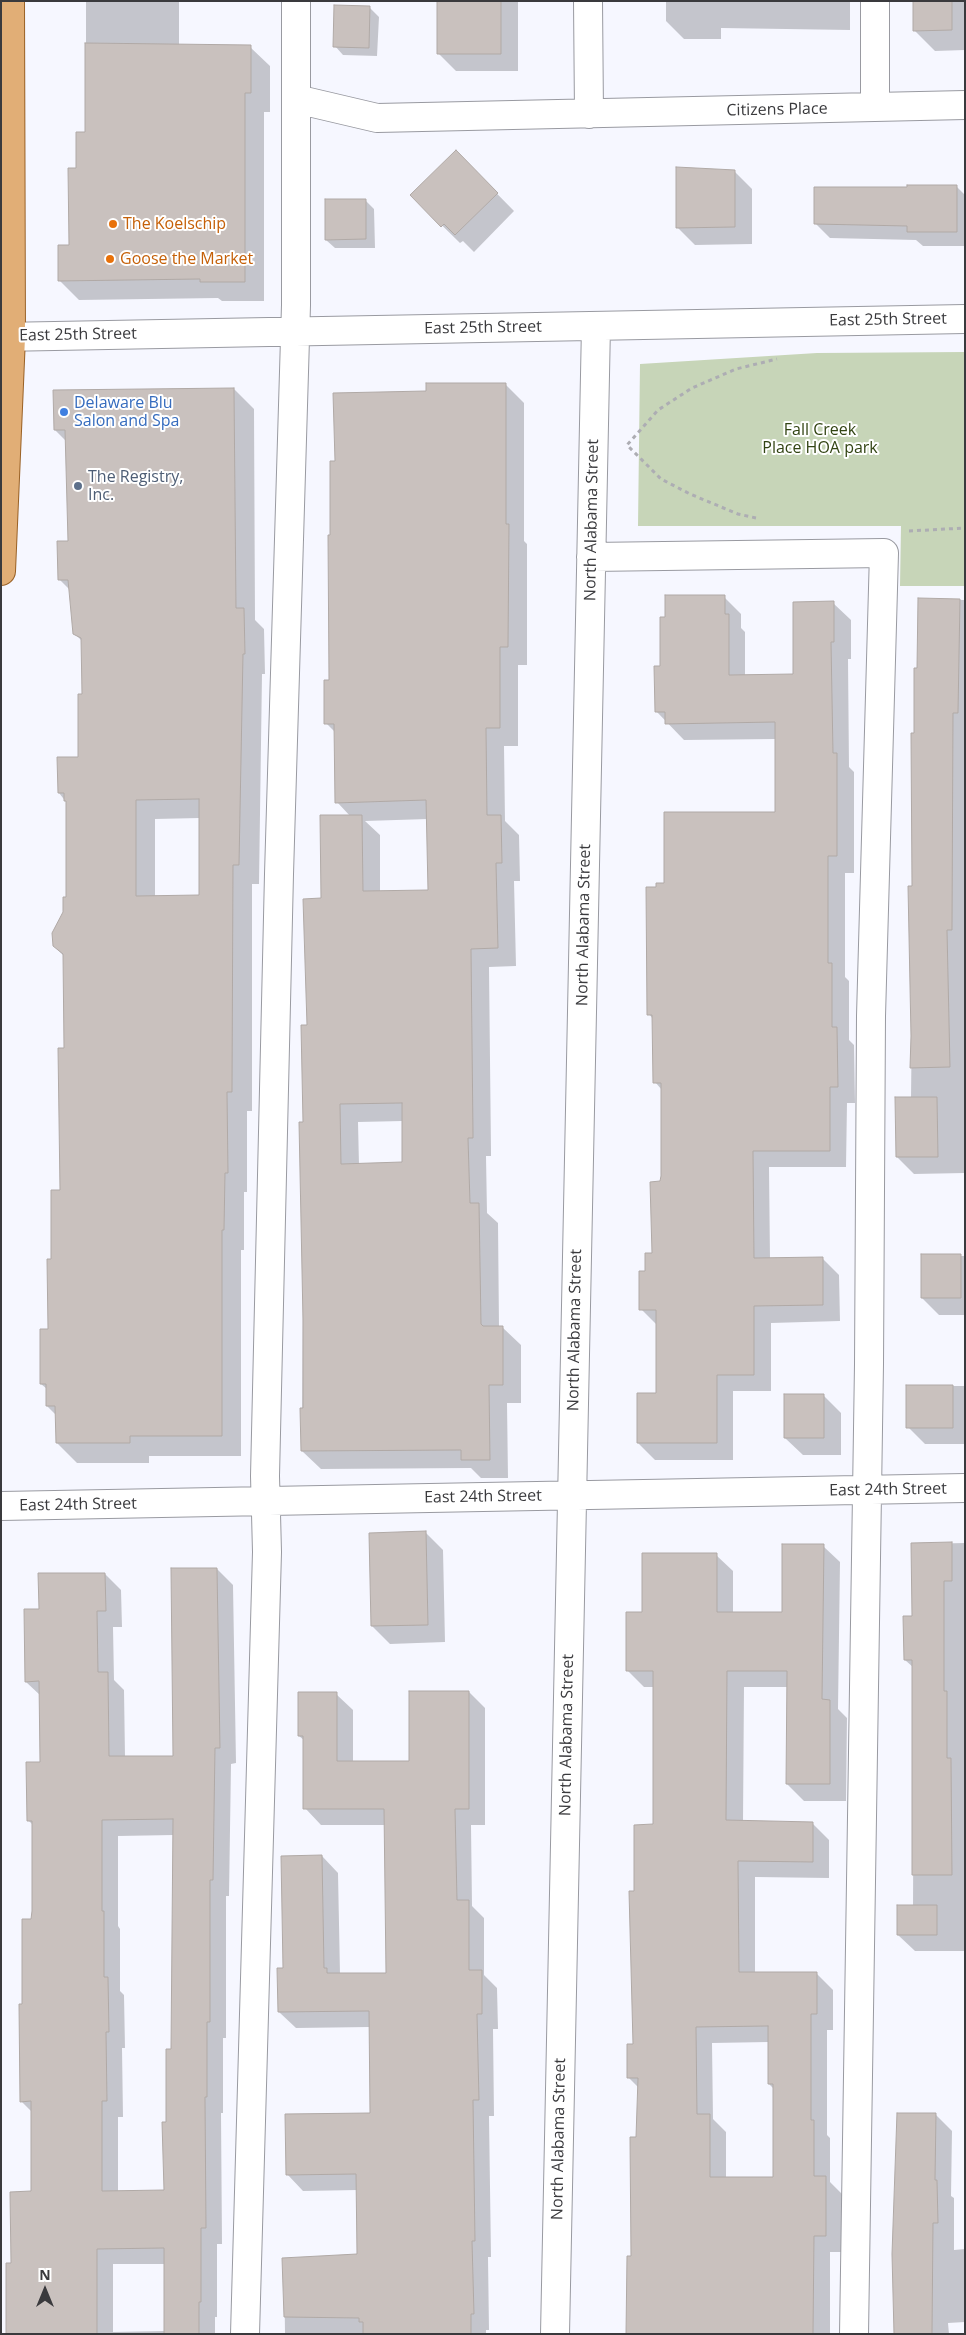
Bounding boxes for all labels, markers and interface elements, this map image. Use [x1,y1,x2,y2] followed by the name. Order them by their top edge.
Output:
[726,100,828,120] street label: Citizens Place
[123,214,226,234] place label: The Koelschip
[107,218,119,230] marker: The Koelschip
[120,249,253,269] place label: Goose the Market
[104,253,116,265] marker: Goose the Market
[829,309,947,331] street label: East 25th Street
[424,317,542,339] street label: East 25th Street
[19,324,137,346] street label: East 25th Street
[74,393,179,431] place label: Delaware Blu Salon and Spa
[58,406,70,418] marker: Delaware Blu Salon and Spa
[762,420,878,458] park label: Fall Creek Place HOA park
[581,439,603,601] street label: North Alabama Street
[88,467,183,505] place label: The Registry, Inc.
[72,480,84,492] marker: The Registry, Inc.
[573,844,595,1006] street label: North Alabama Street
[564,1249,586,1411] street label: North Alabama Street
[829,1479,947,1501] street label: East 24th Street
[424,1486,542,1508] street label: East 24th Street
[19,1494,137,1516] street label: East 24th Street
[556,1654,578,1816] street label: North Alabama Street
[548,2058,570,2220] street label: North Alabama Street
[20,2265,70,2315] north arrow
[39,2265,51,2284] text: N

